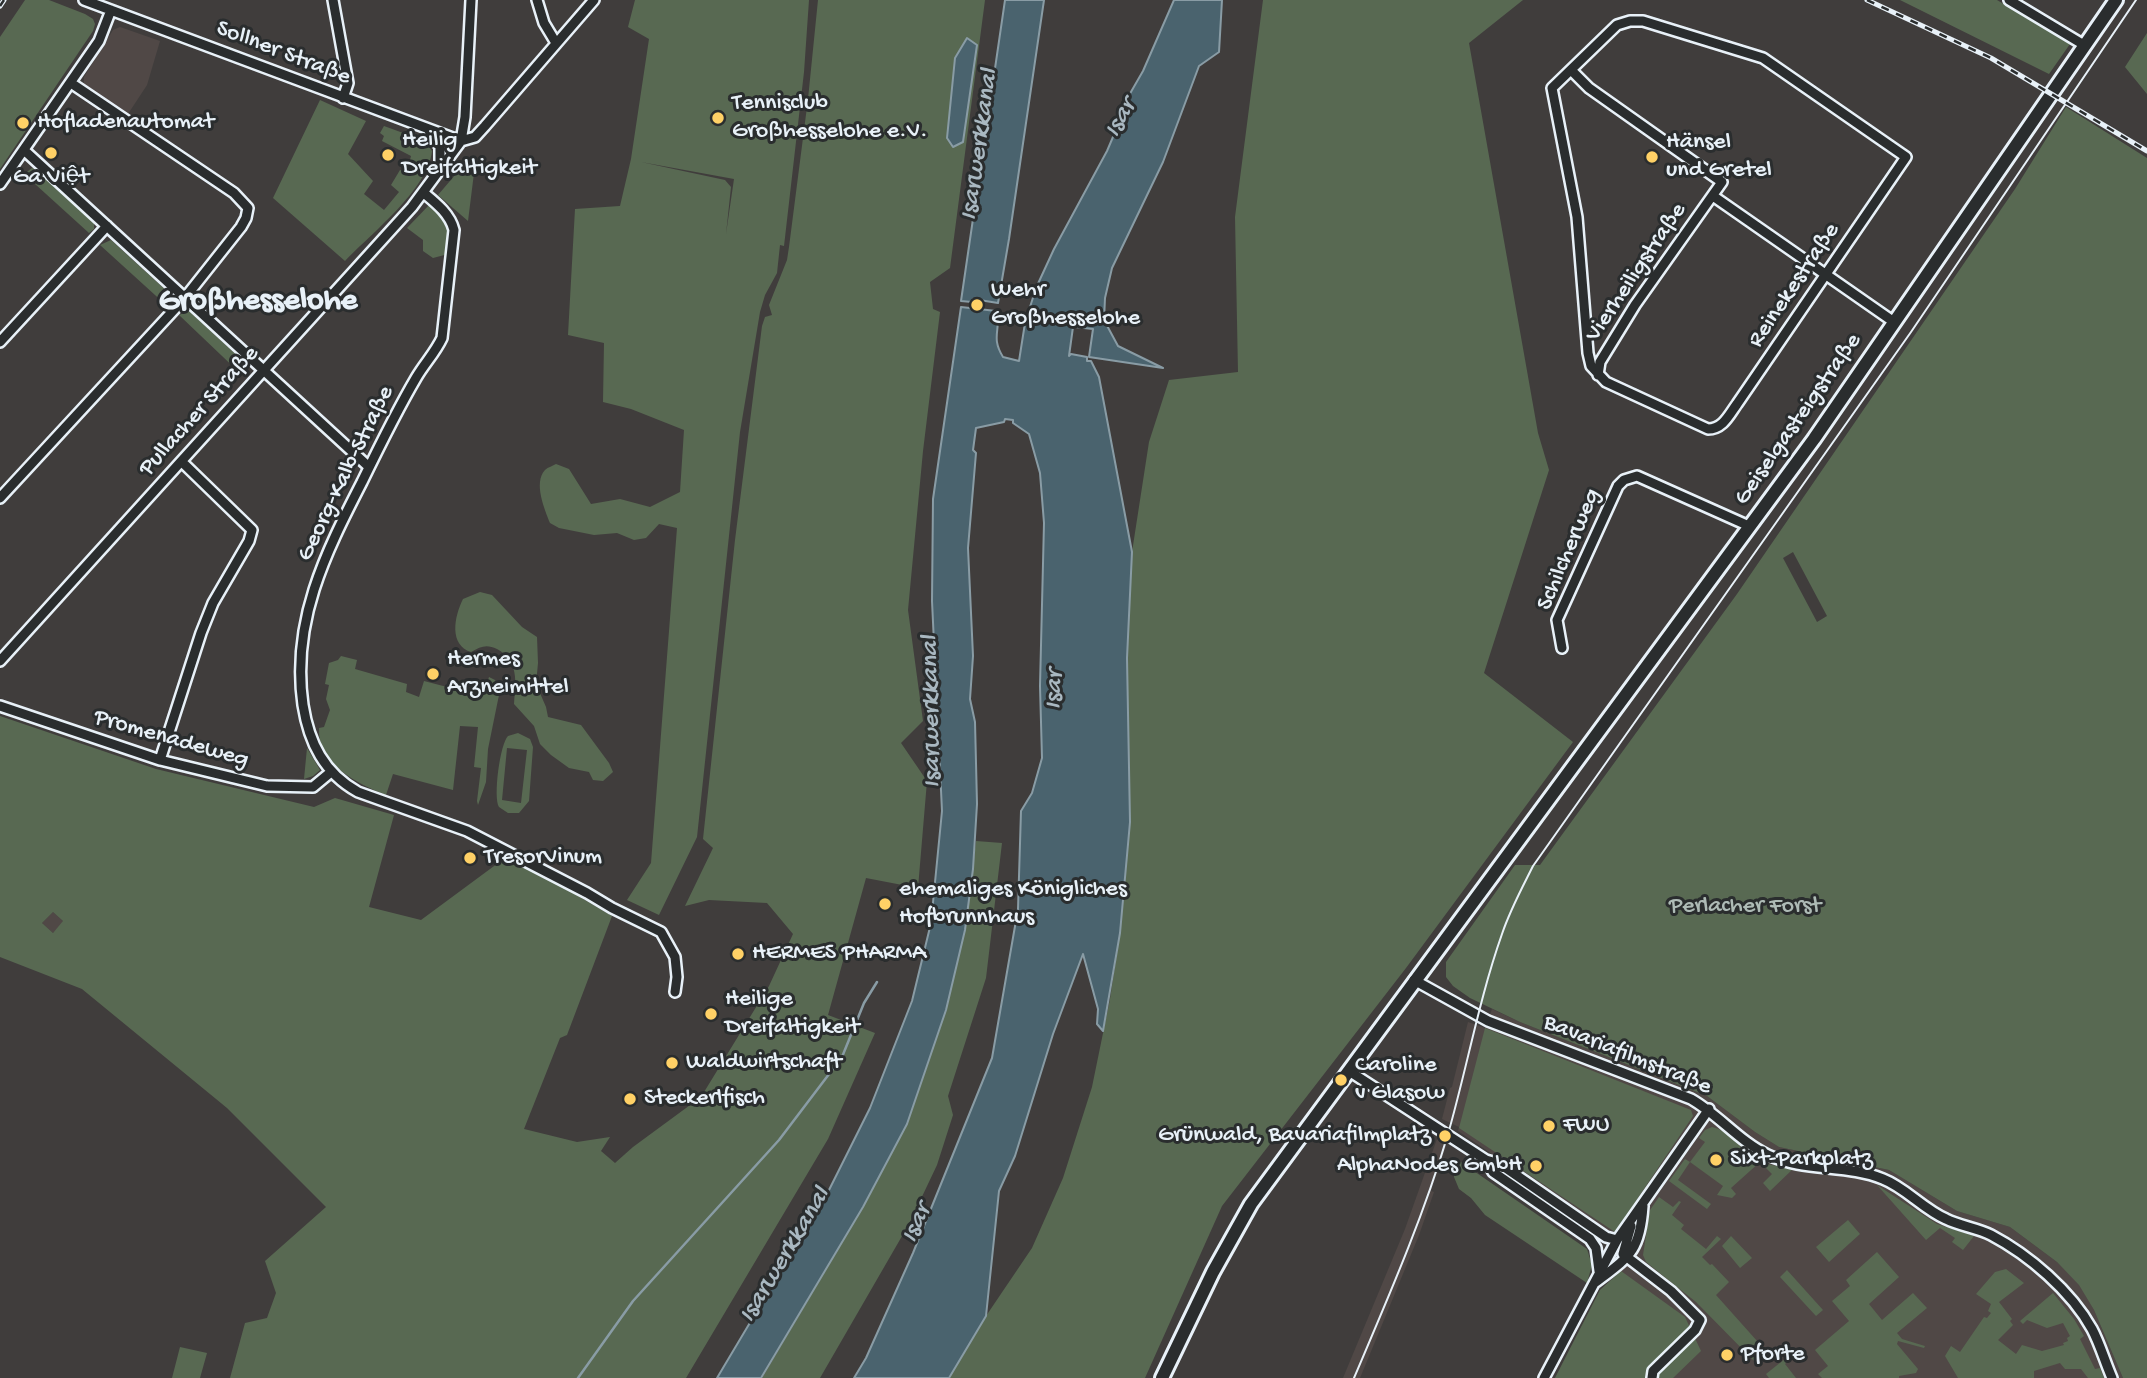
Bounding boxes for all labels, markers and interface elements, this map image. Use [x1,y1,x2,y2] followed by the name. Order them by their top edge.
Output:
[212,15,354,93] street label: Sollner Straße
[955,67,1007,223] water label: Isarwerkkanal
[732,90,928,146] place label: Tennisclub Großhesselohe e.V.
[1099,94,1145,144] water label: Isar
[37,109,214,137] place label: Hofladenautomat
[710,110,726,126] marker: Tennisclub Großhesselohe e.V.
[15,115,31,131] marker: Hofladenautomat
[402,127,536,183] place label: Heilig Dreifaltigkeit
[1666,129,1772,185] place label: Hänsel und Gretel
[43,145,59,161] marker: Ga Việt
[380,147,396,163] marker: Heilig Dreifaltigkeit
[1644,149,1660,165] marker: Hänsel und Gretel
[13,164,89,192] place label: Ga Việt
[1580,198,1694,348] street label: Vierheiligstraße
[1743,218,1847,354] street label: Reinekestraße
[991,277,1140,333] place label: Wehr Großhesselohe
[159,284,357,322] district label: Großhesselohe
[969,297,985,313] marker: Wehr Großhesselohe
[1729,328,1869,512] street label: Geiselgasteigstraße
[134,341,266,483] street label: Pullacher Straße
[292,382,402,566] street label: Georg-Kalb-Straße
[1531,485,1609,615] street label: Schilcherweg
[916,636,950,788] water label: Isarwerkkanal
[447,646,569,702] place label: Hermes Arzneimittel
[425,666,441,682] marker: Hermes Arzneimittel
[1040,670,1072,710] water label: Isar
[90,704,252,776] street label: Promenadeweg
[484,844,602,872] place label: TresorVinum
[462,850,478,866] marker: TresorVinum
[899,876,1127,932] place label: ehemaliges Königliches Hofbrunnhaus
[1669,893,1821,921] park label: Perlacher Forst
[877,896,893,912] marker: ehemaliges Königliches Hofbrunnhaus
[752,940,926,968] place label: HERMES PHARMA
[730,946,746,962] marker: HERMES PHARMA
[725,986,859,1042] place label: Heilige Dreifaltigkeit
[703,1006,719,1022] marker: Heilige Dreifaltigkeit
[1539,1009,1715,1103] street label: Bavariafilmstraße
[686,1049,842,1077] place label: Waldwirtschaft
[1355,1052,1445,1108] place label: Caroline v Glasow
[664,1055,680,1071] marker: Waldwirtschaft
[1333,1072,1349,1088] marker: Caroline v Glasow
[644,1085,765,1113] place label: Steckerlfisch
[622,1091,638,1107] marker: Steckerlfisch
[1563,1112,1610,1140] place label: FWU
[1541,1118,1557,1134] marker: FWU
[1158,1122,1431,1150] place label: Grünwald, Bavariafilmplatz
[1437,1128,1453,1144] marker: Grünwald, Bavariafilmplatz
[1730,1146,1873,1174] place label: Sixt-Parkplatz
[1337,1152,1522,1180] place label: AlphaNodes GmbH
[1708,1152,1724,1168] marker: Sixt-Parkplatz
[1528,1158,1544,1174] marker: AlphaNodes GmbH
[733,1183,839,1329] water label: Isarwerkkanal
[896,1200,940,1248] water label: Isar
[1741,1341,1805,1369] place label: Pforte
[1719,1347,1735,1363] marker: Pforte

